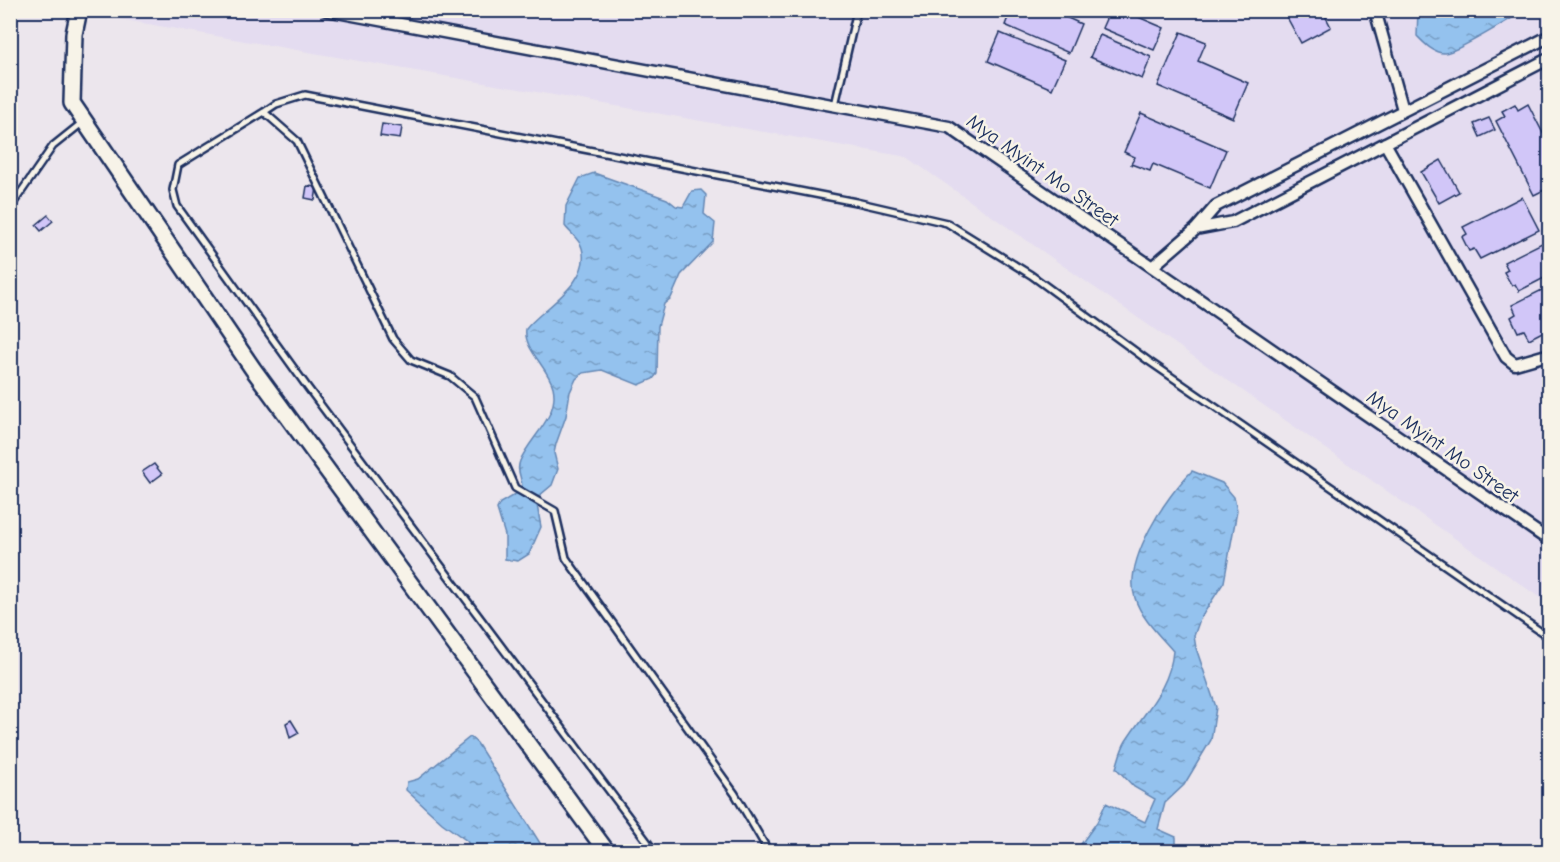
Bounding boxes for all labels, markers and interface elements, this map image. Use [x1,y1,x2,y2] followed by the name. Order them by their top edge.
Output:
[962,109,1124,232] street label: Mya Myint Mo Street
[1362,385,1524,508] street label: Mya Myint Mo Street

